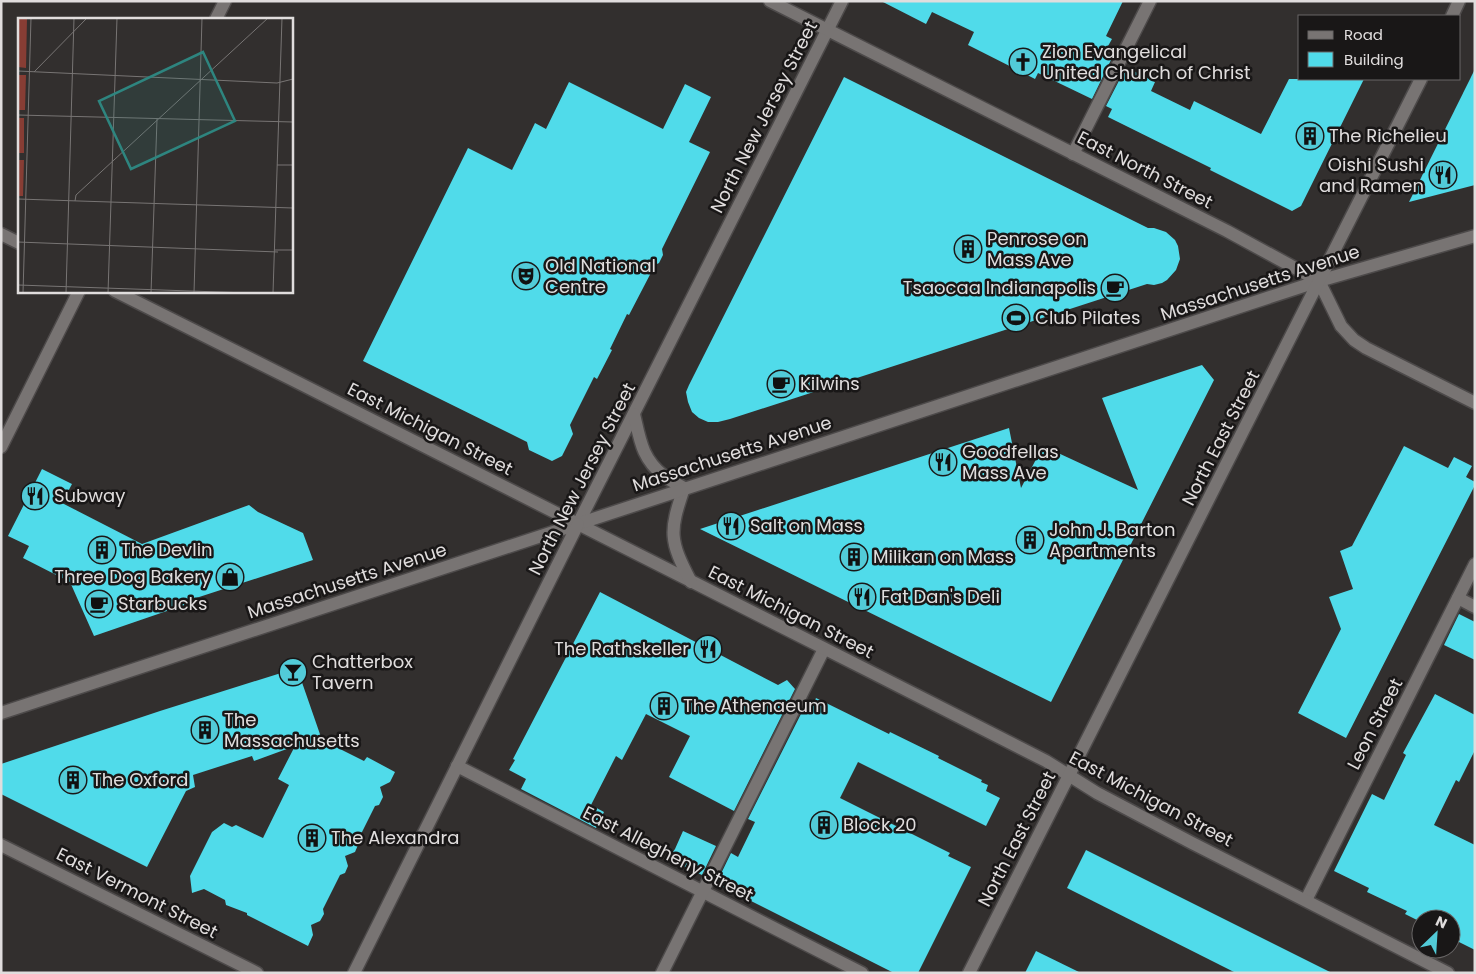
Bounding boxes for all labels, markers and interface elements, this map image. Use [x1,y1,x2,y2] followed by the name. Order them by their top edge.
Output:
[1298,15,1461,80] legend
[704,16,823,217] street label: North New Jersey Street
[18,18,292,292] inset map
[1344,24,1383,45] text: Road
[1042,39,1250,85] place label: Zion Evangelical United Church of Christ
[1008,47,1038,77] church icon: Zion Evangelical United Church of Christ
[1344,49,1404,70] text: Building
[1295,121,1325,151] building icon: The Richelieu
[1329,123,1447,148] place label: The Richelieu
[1073,125,1217,214] street label: East North Street
[1319,152,1424,198] place label: Oishi Sushi and Ramen
[1428,160,1458,190] restaurant icon: Oishi Sushi and Ramen
[987,226,1087,272] place label: Penrose on Mass Ave
[953,234,983,264] building icon: Penrose on Mass Ave
[1157,238,1363,327] street label: Massachusetts Avenue
[545,253,656,299] place label: Old National Centre
[511,261,541,291] theatre icon: Old National Centre
[1100,273,1130,303] cafe icon: Tsaocaa Indianapolis
[903,275,1096,300] place label: Tsaocaa Indianapolis
[1001,303,1031,333] sports icon: Club Pilates
[1035,305,1140,330] place label: Club Pilates
[1176,366,1265,510] street label: North East Street
[766,369,796,399] cafe icon: Kilwins
[800,371,860,396] place label: Kilwins
[343,376,517,481] street label: East Michigan Street
[522,378,641,579] street label: North New Jersey Street
[629,409,835,498] street label: Massachusetts Avenue
[962,439,1059,485] place label: Goodfellas Mass Ave
[928,447,958,477] restaurant icon: Goodfellas Mass Ave
[20,481,50,511] restaurant icon: Subway
[54,483,125,508] place label: Subway
[716,511,746,541] restaurant icon: Salt on Mass
[750,513,863,538] place label: Salt on Mass
[1049,517,1176,563] place label: John J. Barton Apartments
[1015,525,1045,555] building icon: John J. Barton Apartments
[87,535,117,565] building icon: The Devlin
[244,536,450,625] street label: Massachusetts Avenue
[121,537,213,562] place label: The Devlin
[839,542,869,572] building icon: Milikan on Mass
[873,544,1014,569] place label: Milikan on Mass
[704,559,878,664] street label: East Michigan Street
[215,562,245,592] shop icon: Three Dog Bakery
[54,564,211,589] place label: Three Dog Bakery
[847,582,877,612] restaurant icon: Fat Dan's Deli
[881,584,1000,609] place label: Fat Dan's Deli
[84,589,114,619] cafe icon: Starbucks
[118,591,207,616] place label: Starbucks
[693,634,723,664] restaurant icon: The Rathskeller
[554,636,689,661] place label: The Rathskeller
[312,649,413,695] place label: Chatterbox Tavern
[278,657,308,687] bar icon: Chatterbox Tavern
[1341,674,1408,774] street label: Leon Street
[649,691,679,721] building icon: The Athenaeum
[683,693,827,718] place label: The Athenaeum
[224,707,360,753] place label: The Massachusetts
[190,715,220,745] building icon: The Massachusetts
[1065,745,1238,852] street label: East Michigan Street
[58,765,88,795] building icon: The Oxford
[92,767,188,792] place label: The Oxford
[972,767,1061,911] street label: North East Street
[579,800,758,907] street label: East Allegheny Street
[809,810,839,840] building icon: Block 20
[843,812,917,837] place label: Block 20
[297,823,327,853] building icon: The Alexandra
[331,825,459,850] place label: The Alexandra
[52,841,222,944] street label: East Vermont Street
[1411,909,1461,959] north arrow
[1432,911,1450,934] text: N

